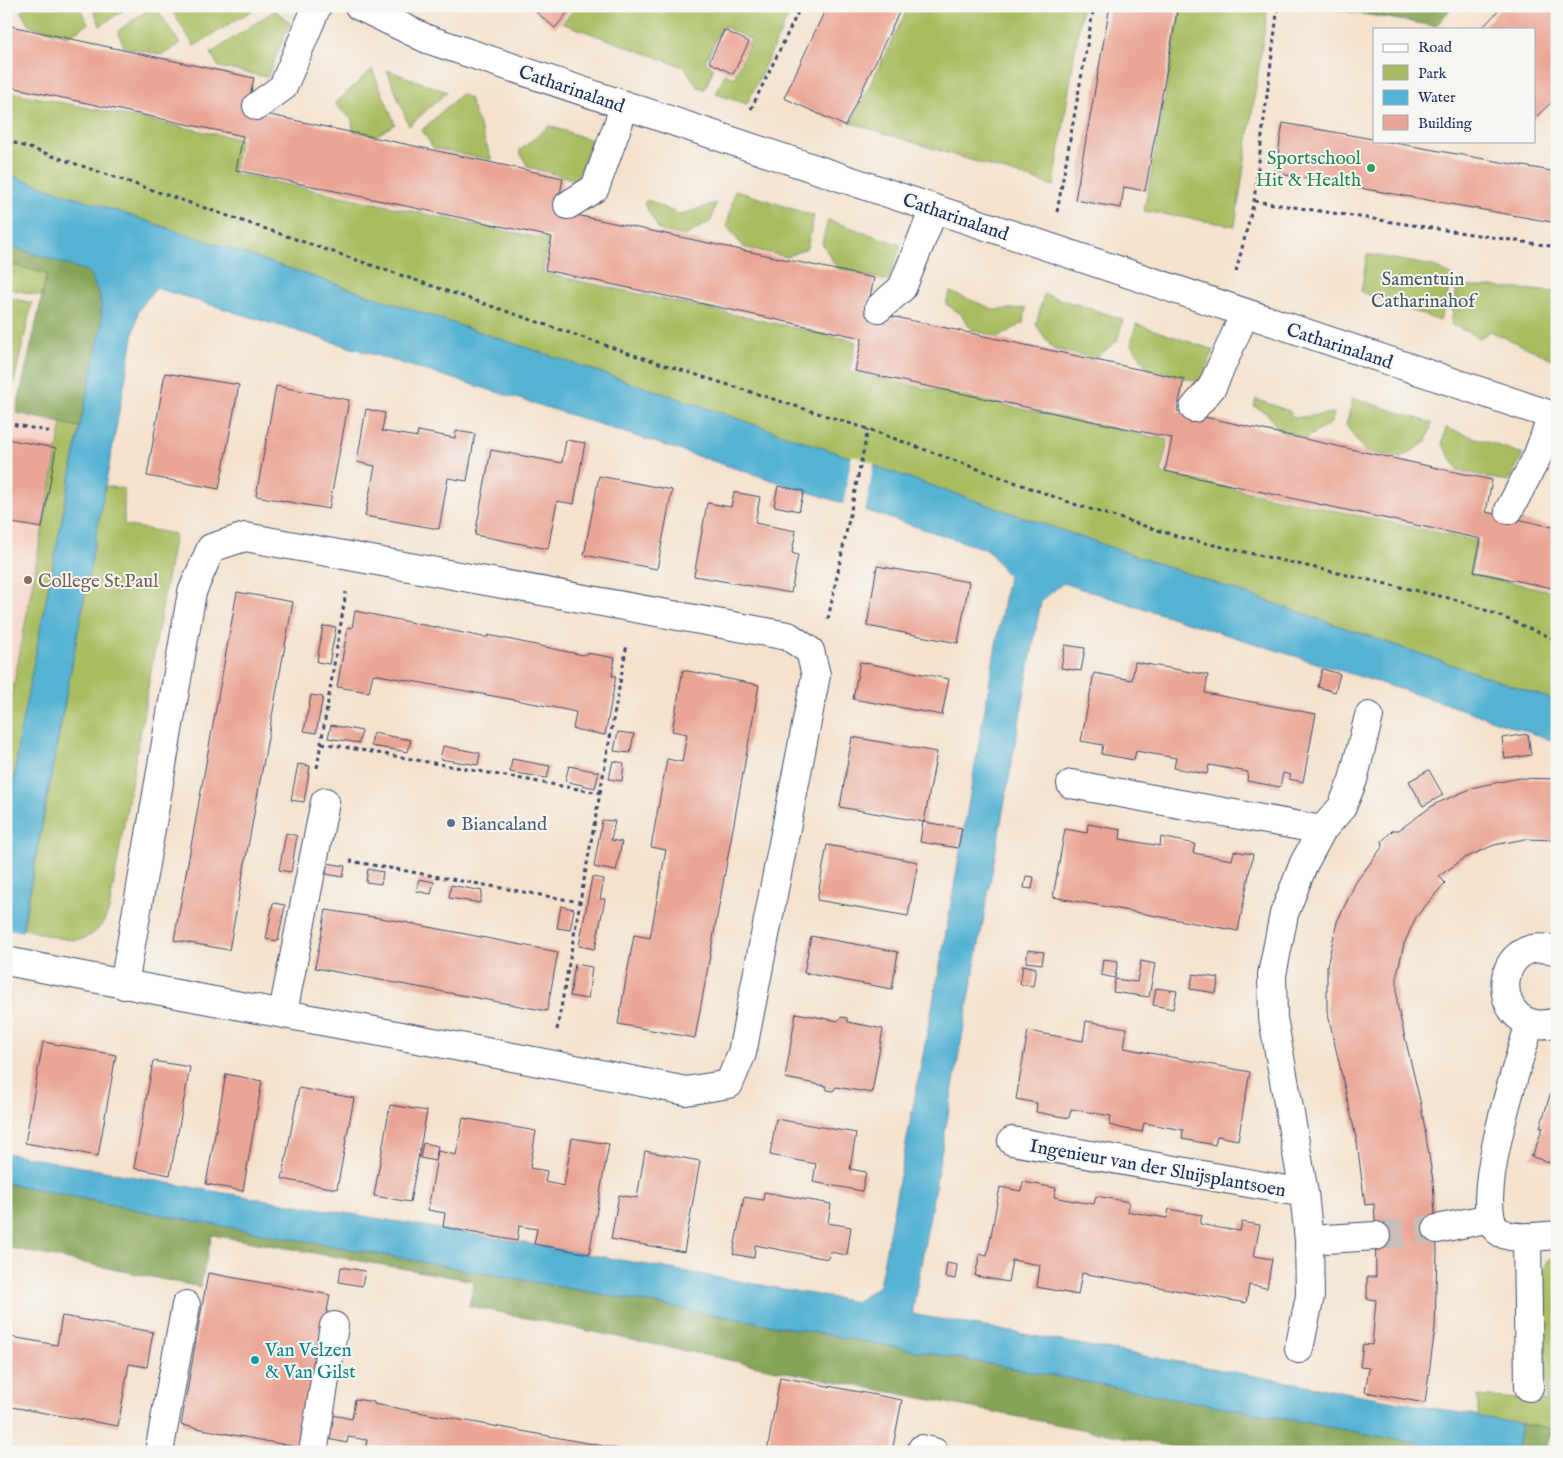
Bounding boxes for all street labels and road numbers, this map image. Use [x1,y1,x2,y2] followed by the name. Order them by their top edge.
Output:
[515,61,628,120] street label: Catharinaland
[899,189,1012,248] street label: Catharinaland
[1283,318,1397,376] street label: Catharinaland
[1028,1135,1288,1203] street label: Ingenieur van der Sluijsplantsoen

